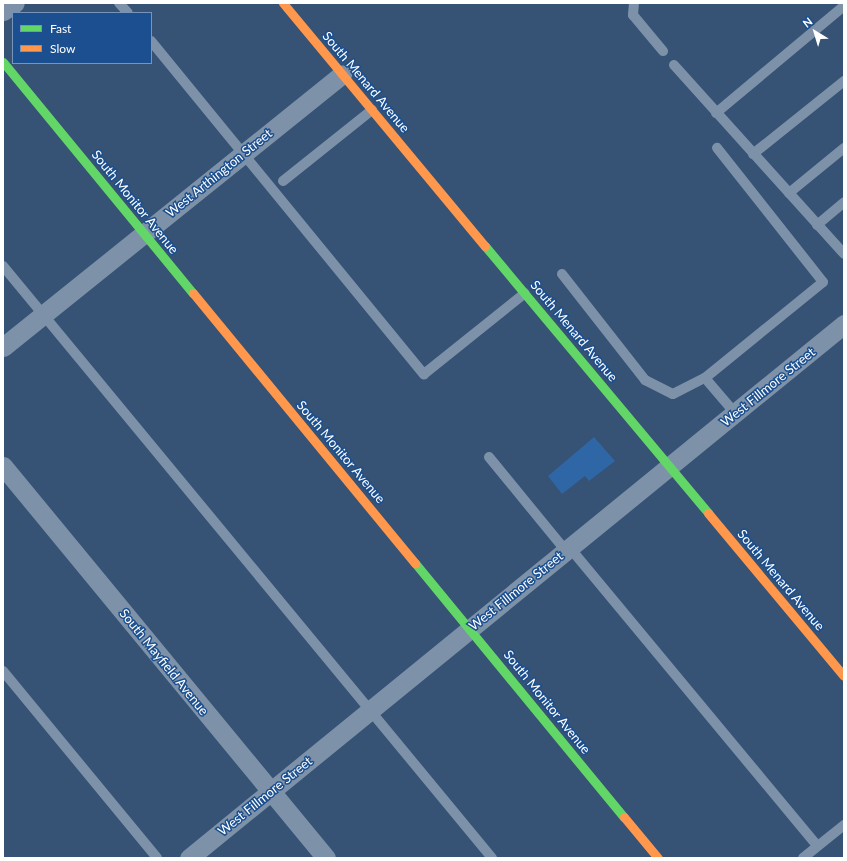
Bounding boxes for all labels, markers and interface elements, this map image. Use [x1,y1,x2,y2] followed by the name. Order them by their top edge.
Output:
[12,12,152,64] legend
[795,12,835,52] north arrow
[800,14,815,30] text: N
[50,21,71,36] text: Fast
[319,28,413,136] street label: South Menard Avenue
[50,41,75,56] text: Slow
[163,125,275,221] street label: West Arthington Street
[88,147,182,257] street label: South Monitor Avenue
[527,277,621,385] street label: South Menard Avenue
[718,344,818,430] street label: West Fillmore Street
[293,397,389,507] street label: South Monitor Avenue
[734,526,828,634] street label: South Menard Avenue
[466,548,566,634] street label: West Fillmore Street
[116,605,212,719] street label: South Mayfield Avenue
[500,647,594,757] street label: South Monitor Avenue
[215,753,315,839] street label: West Fillmore Street

